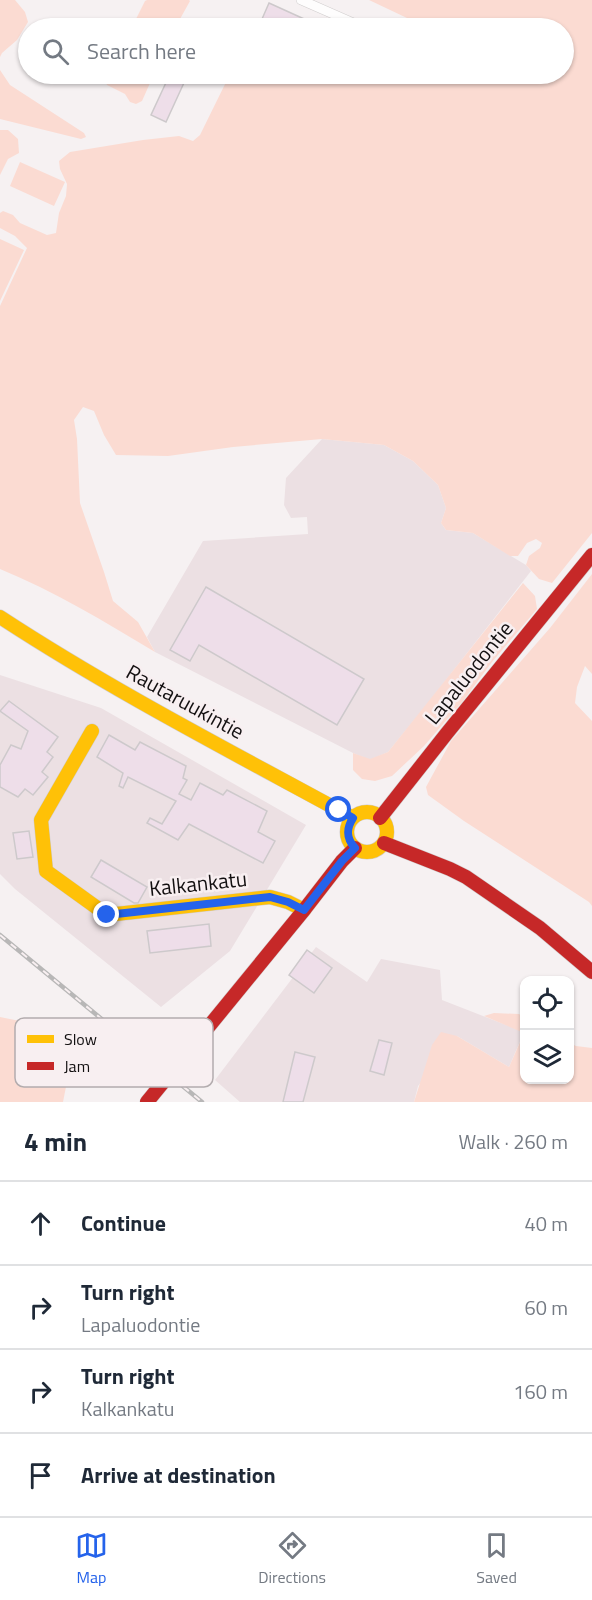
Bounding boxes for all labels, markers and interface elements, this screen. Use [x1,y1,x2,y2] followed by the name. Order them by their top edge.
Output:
[18,18,574,84] search box
[87,34,196,68] text: Search here
[39,35,72,68] icon: search
[416,614,520,731] street label: Lapaluodontie
[121,655,250,747] street label: Rautaruukintie
[325,796,351,822] route start
[147,862,248,904] street label: Kalkankatu
[93,901,119,927] route end
[520,976,574,1084] map controls
[520,976,574,1030] button: locate
[15,1018,213,1087] legend
[64,1027,97,1051] text: Slow
[520,1030,574,1084] button: layers
[64,1054,90,1078] text: Jam
[24,1122,87,1161] text: 4 min
[459,1126,568,1157] text: Walk · 260 m
[81,1206,166,1240] text: Continue
[24,1207,57,1240] icon: ahead
[524,1208,568,1239] text: 40 m
[81,1275,175,1309] text: Turn right
[24,1291,57,1324] icon: right
[524,1292,568,1323] text: 60 m
[81,1309,200,1340] text: Lapaluodontie
[81,1359,175,1393] text: Turn right
[24,1375,57,1408] icon: right
[513,1376,568,1407] text: 160 m
[81,1393,174,1424] text: Kalkankatu
[81,1458,276,1492] text: Arrive at destination
[24,1459,57,1492] icon: arrive
[75,1529,108,1589] tab: Map
[258,1529,326,1589] tab: Directions
[476,1529,517,1589] tab: Saved

